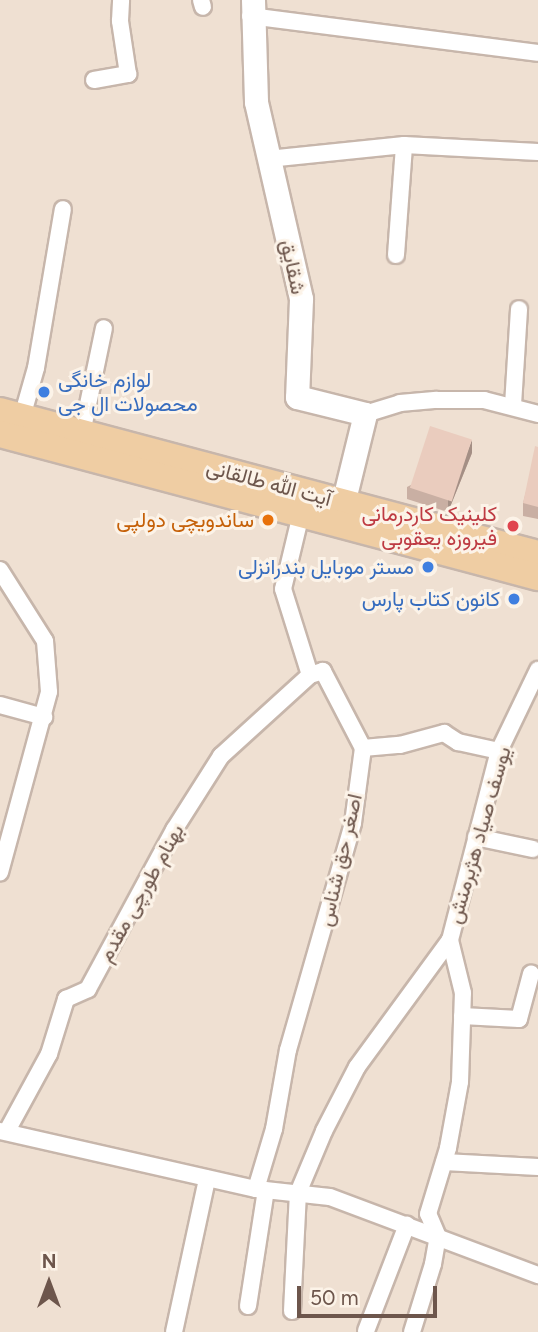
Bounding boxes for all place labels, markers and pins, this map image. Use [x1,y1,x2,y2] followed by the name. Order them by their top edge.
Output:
[58,367,198,417] place label: لوازم خانگی محصولات ال جی
[36,384,52,400] marker: لوازم خانگی محصولات ال جی
[361,501,497,551] place label: کلینیک کاردرمانی فیروزه یعقوبی
[116,507,254,533] place label: ساندویچی دولپی
[260,512,276,528] marker: ساندویچی دولپی
[503,516,523,536] marker: کلینیک کاردرمانی فیروزه یعقوبی
[238,554,414,580] place label: مستر موبایل بندرانزلی
[420,559,436,575] marker: مستر موبایل بندرانزلی
[362,586,500,612] place label: کانون کتاب پارس
[506,591,522,607] marker: کانون کتاب پارس

